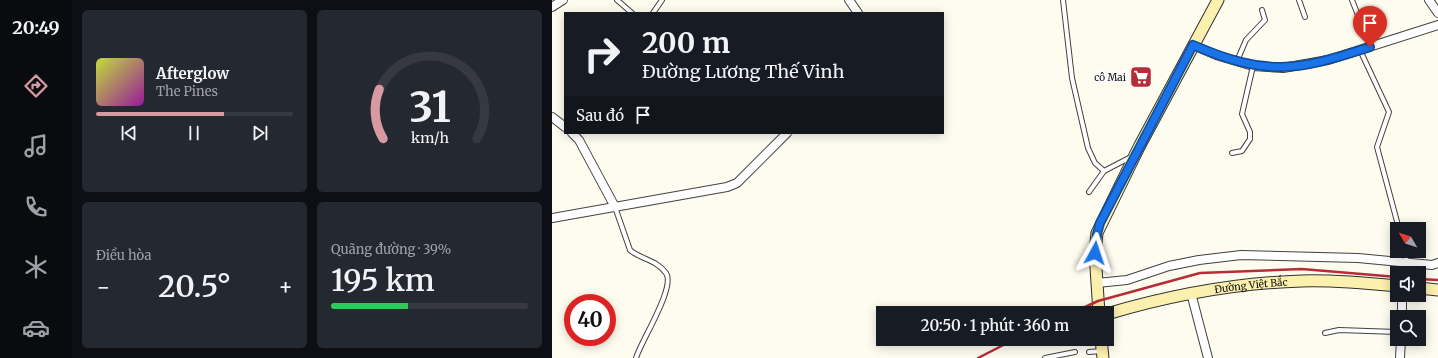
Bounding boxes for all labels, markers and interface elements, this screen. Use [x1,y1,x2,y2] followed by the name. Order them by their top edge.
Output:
[1353,6,1387,47] pin
[1359,12,1381,34] icon: arrive
[12,16,60,39] text: 20:49
[642,25,730,61] text: 200 m
[576,28,628,80] icon: right
[642,60,844,83] text: Đường Lương Thế Vinh
[156,64,229,83] text: Afterglow
[1128,64,1154,90] supermarket icon: cô Mai
[1094,71,1126,84] place label: cô Mai
[22,72,50,100] icon: directions
[409,81,450,133] text: 31
[156,83,218,100] text: The Pines
[632,104,654,126] icon: arrive
[576,106,624,125] text: Sau đó
[118,122,140,144] icon: previous
[183,122,205,144] icon: pause
[249,122,271,144] icon: next
[411,129,449,147] text: km/h
[22,132,50,160] icon: music
[22,193,50,221] icon: phone
[1390,222,1426,258] north arrow
[1390,222,1426,346] map controls
[1074,232,1116,274] position arrow
[331,241,451,258] text: Quãng đường · 39%
[96,247,151,264] text: Điều hòa
[22,253,50,281] icon: climate
[331,261,435,299] text: 195 km
[1390,266,1426,302] button: sound
[158,267,231,305] text: 20.5°
[96,273,111,301] text: −
[278,273,293,301] text: +
[1213,274,1288,296] street label: Đường Việt Bắc
[564,294,616,346] speed limit sign: 40
[1390,310,1426,346] button: search
[22,314,50,342] icon: car
[921,316,1069,335] text: 20:50 · 1 phút · 360 m

